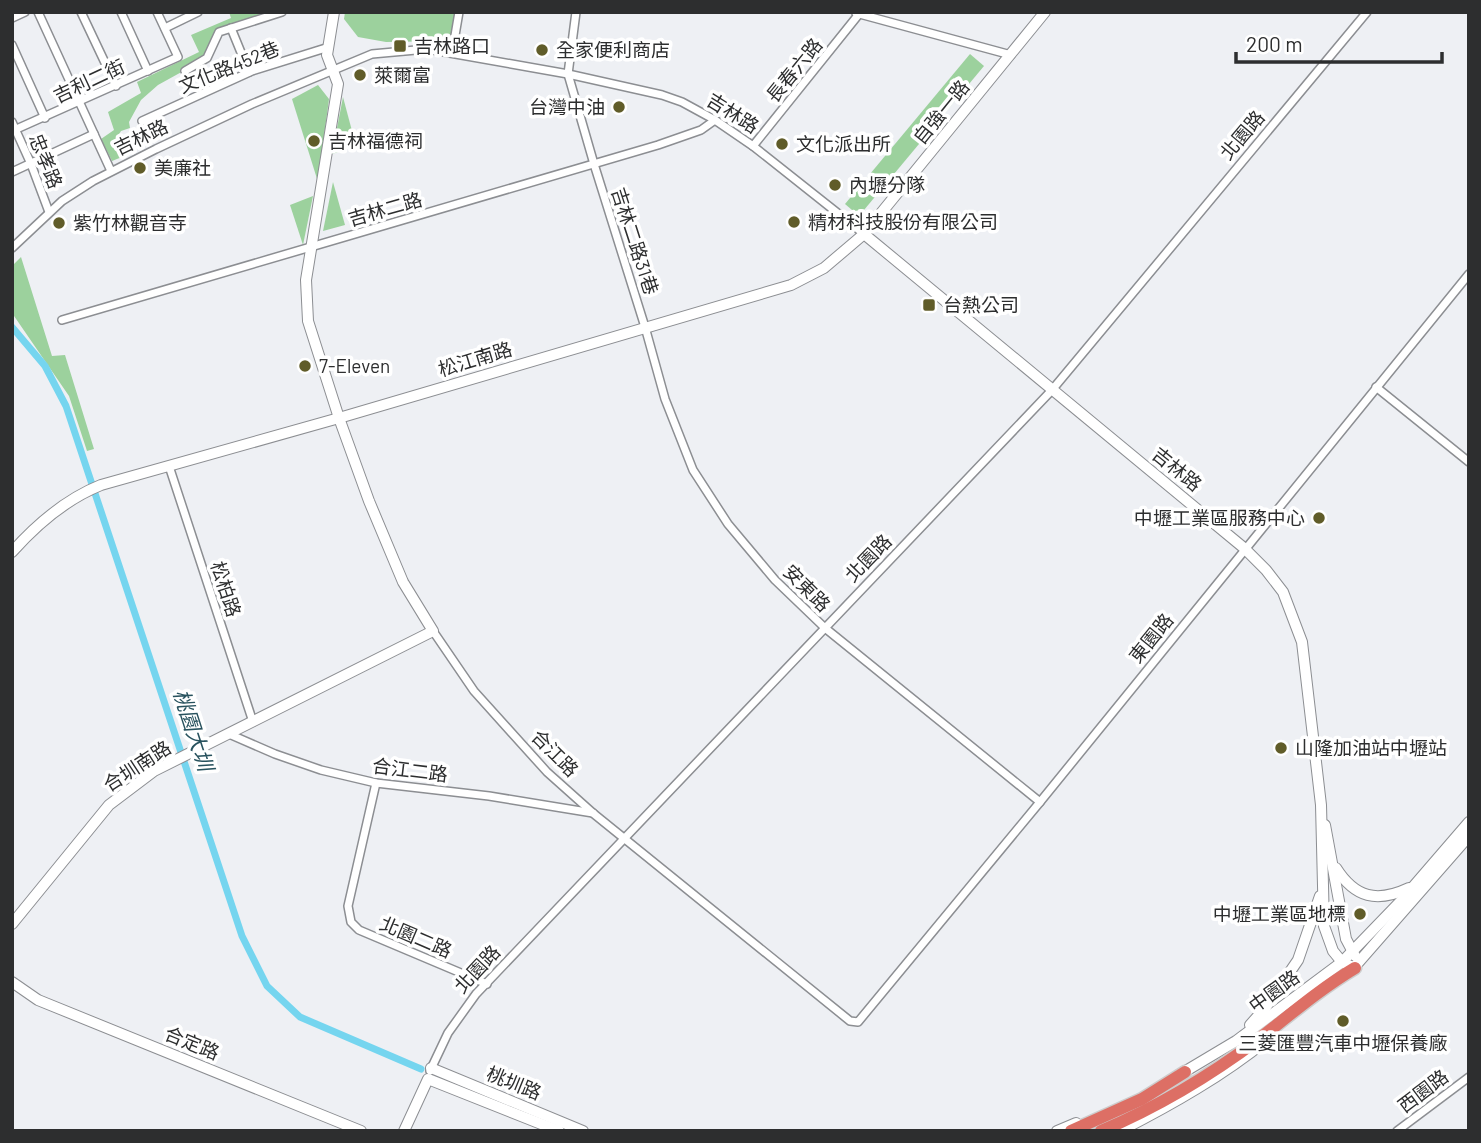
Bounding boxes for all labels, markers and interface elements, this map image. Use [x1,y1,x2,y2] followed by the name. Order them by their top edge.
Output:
[1236,21,1442,65] scale bar
[1246,31,1303,56] text: 200 m
[761,33,826,106] street label: 長春六路
[414,34,490,57] place label: 吉林路口
[175,36,282,97] street label: 文化路452巷
[392,38,408,54] marker: 吉林路口
[556,38,670,61] place label: 全家便利商店
[534,42,550,58] marker: 全家便利商店
[49,54,128,107] street label: 吉利二街
[374,63,431,86] place label: 萊爾富
[352,67,368,83] marker: 萊爾富
[908,75,973,148] street label: 自強一路
[703,88,764,137] street label: 吉林路
[529,95,605,118] place label: 台灣中油
[611,99,627,115] marker: 台灣中油
[1214,105,1269,164] street label: 北園路
[110,114,171,159] street label: 吉林路
[328,129,423,152] place label: 吉林福德祠
[25,130,68,192] street label: 忠孝路
[796,132,891,155] place label: 文化派出所
[306,133,322,149] marker: 吉林福德祠
[774,136,790,152] marker: 文化派出所
[154,156,211,179] place label: 美廉社
[132,160,148,176] marker: 美廉社
[849,173,925,196] place label: 內壢分隊
[827,177,843,193] marker: 內壢分隊
[607,184,664,297] street label: 吉林二路31巷
[345,187,425,230] street label: 吉林二路
[808,210,998,233] place label: 精材科技股份有限公司
[73,211,187,234] place label: 紫竹林觀音寺
[786,214,802,230] marker: 精材科技股份有限公司
[51,215,67,231] marker: 紫竹林觀音寺
[943,293,1019,316] place label: 台熱公司
[921,297,937,313] marker: 台熱公司
[435,336,515,381] street label: 松江南路
[319,354,390,377] place label: 7-Eleven
[297,358,313,374] marker: 7-Eleven
[1148,442,1207,495] street label: 吉林路
[1134,506,1305,529] place label: 中壢工業區服務中心
[1311,510,1327,526] marker: 中壢工業區服務中心
[840,529,896,586] street label: 北園路
[207,558,246,620] street label: 松柏路
[779,559,836,616] street label: 安東路
[1124,608,1177,667] street label: 東園路
[170,686,220,776] water label: 桃園大圳
[527,724,584,781] street label: 合江路
[99,735,175,796] street label: 合圳南路
[1295,736,1447,759] place label: 山隆加油站中壢站
[1273,740,1289,756] marker: 山隆加油站中壢站
[371,753,449,786] street label: 合江二路
[1213,902,1346,925] place label: 中壢工業區地標
[1352,906,1368,922] marker: 中壢工業區地標
[377,911,456,962] street label: 北園二路
[449,940,504,997] street label: 北園路
[1244,965,1304,1017] street label: 中園路
[1335,1013,1351,1029] marker: 三菱匯豐汽車中壢保養廠
[161,1021,223,1064] street label: 合定路
[1238,1031,1448,1054] place label: 三菱匯豐汽車中壢保養廠
[483,1061,545,1104] street label: 桃圳路
[1393,1064,1452,1117] street label: 西園路

